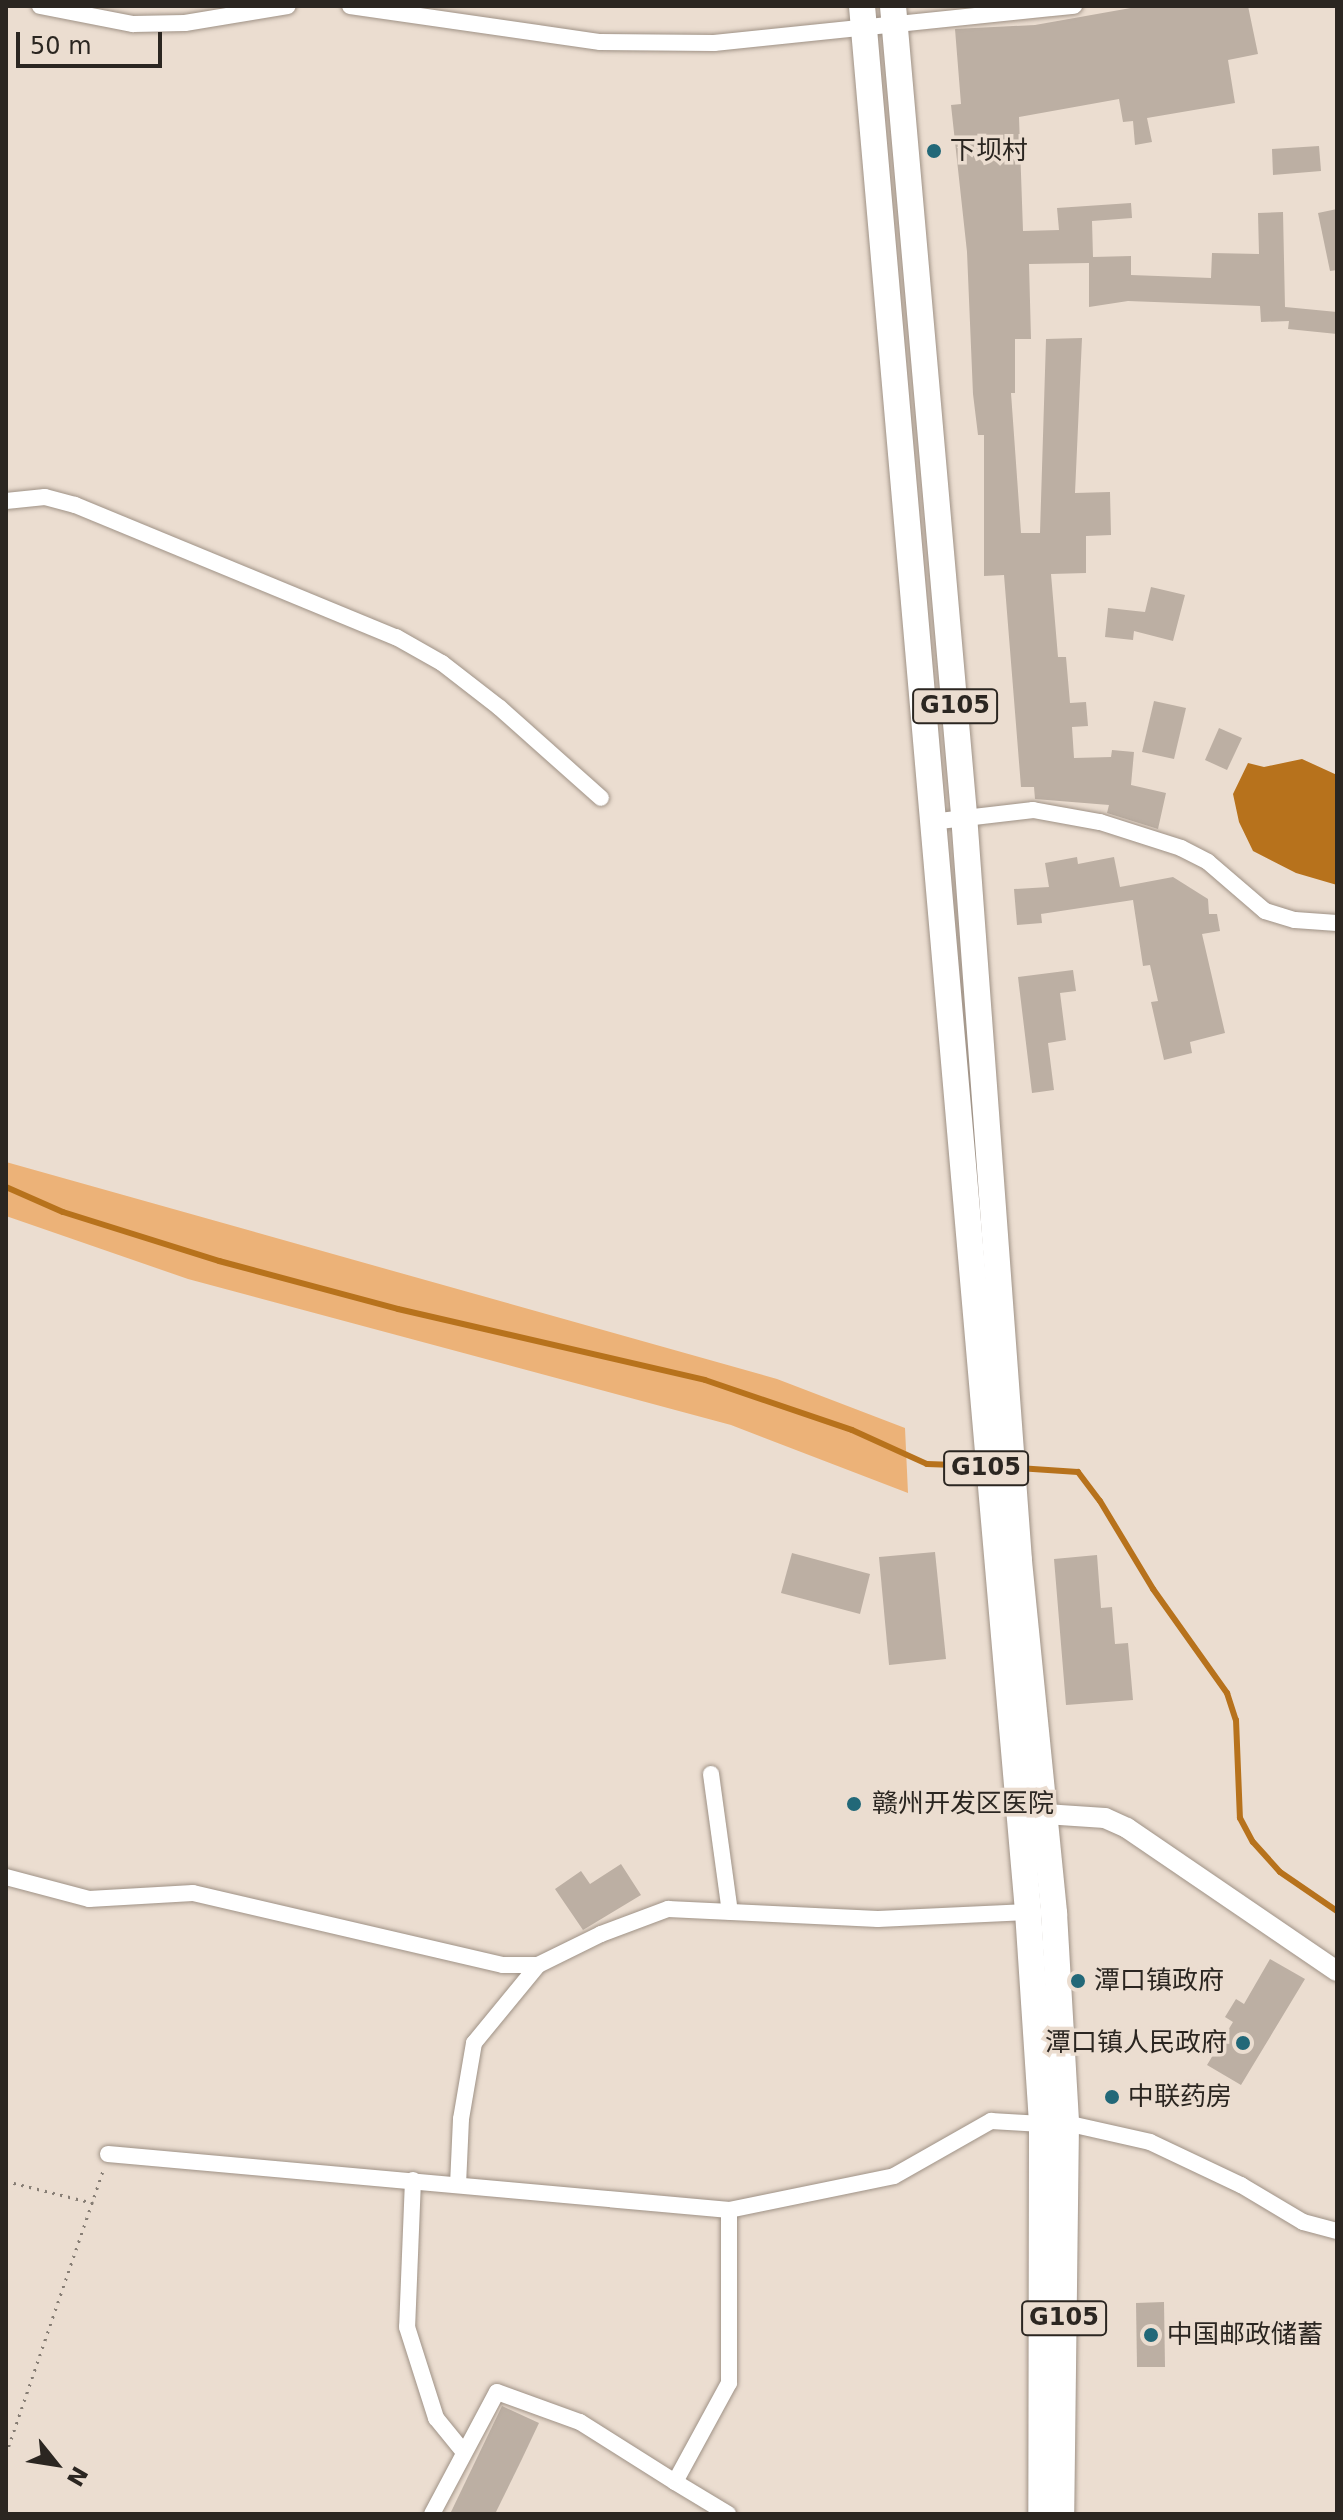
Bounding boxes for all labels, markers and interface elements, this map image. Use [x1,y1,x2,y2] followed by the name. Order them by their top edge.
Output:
[20,16,166,66] scale bar
[30,32,92,60] text: 50 m
[950,135,1028,167] place label: 下坝村
[925,142,943,160] marker: 下坝村
[911,686,999,726] road number: G105
[942,1448,1030,1488] road number: G105
[872,1788,1054,1820] place label: 赣州开发区医院
[843,1793,865,1815] marker: 赣州开发区医院
[1094,1965,1224,1997] place label: 潭口镇政府
[1069,1972,1087,1990] marker: 潭口镇政府
[1045,2027,1227,2059] place label: 潭口镇人民政府
[1234,2034,1252,2052] marker: 潭口镇人民政府
[1128,2081,1232,2113] place label: 中联药房
[1103,2088,1121,2106] marker: 中联药房
[1020,2298,1108,2338] road number: G105
[1167,2319,1323,2351] place label: 中国邮政储蓄
[1142,2326,1160,2344] marker: 中国邮政储蓄
[16,2424,96,2504] north arrow
[62,2462,93,2490] text: N

